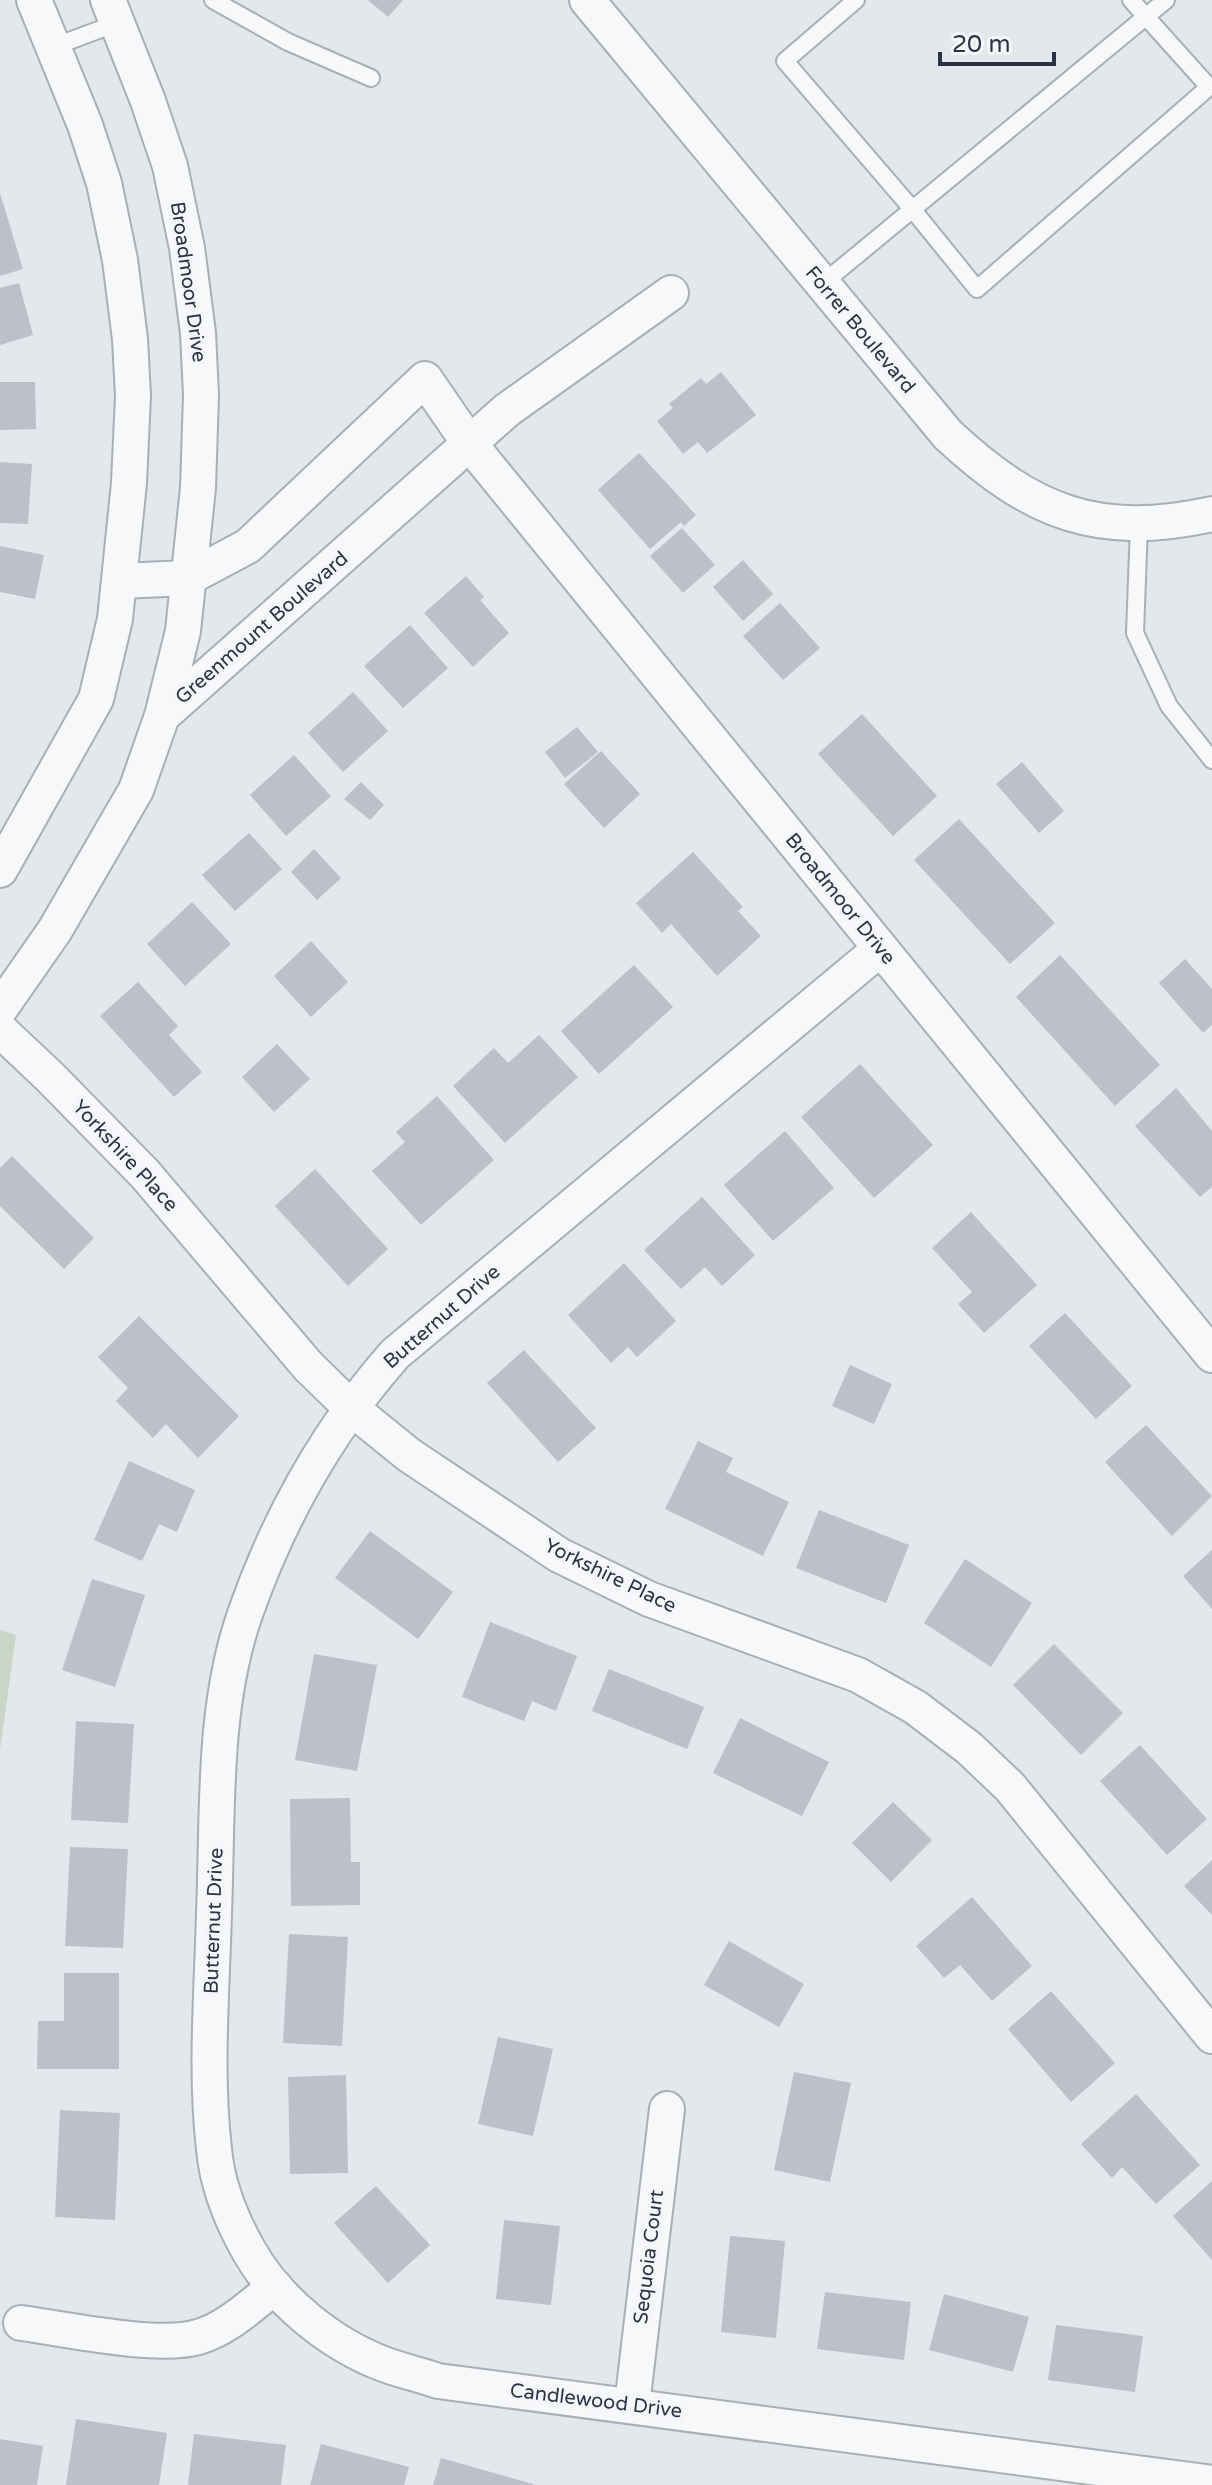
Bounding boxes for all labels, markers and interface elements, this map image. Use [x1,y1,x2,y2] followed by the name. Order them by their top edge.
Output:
[940,16,1054,66] scale bar
[952,30,1010,59] text: 20 m
[165,200,211,364] street label: Broadmoor Drive
[800,261,920,399] street label: Forrer Boulevard
[171,547,353,709] street label: Greenmount Boulevard
[780,829,900,969] street label: Broadmoor Drive
[67,1095,183,1217] street label: Yorkshire Place
[379,1260,505,1374] street label: Butternut Drive
[540,1534,680,1618] street label: Yorkshire Place
[199,1847,229,1995] street label: Butternut Drive
[629,2188,669,2326] street label: Sequoia Court
[509,2379,683,2423] street label: Candlewood Drive

